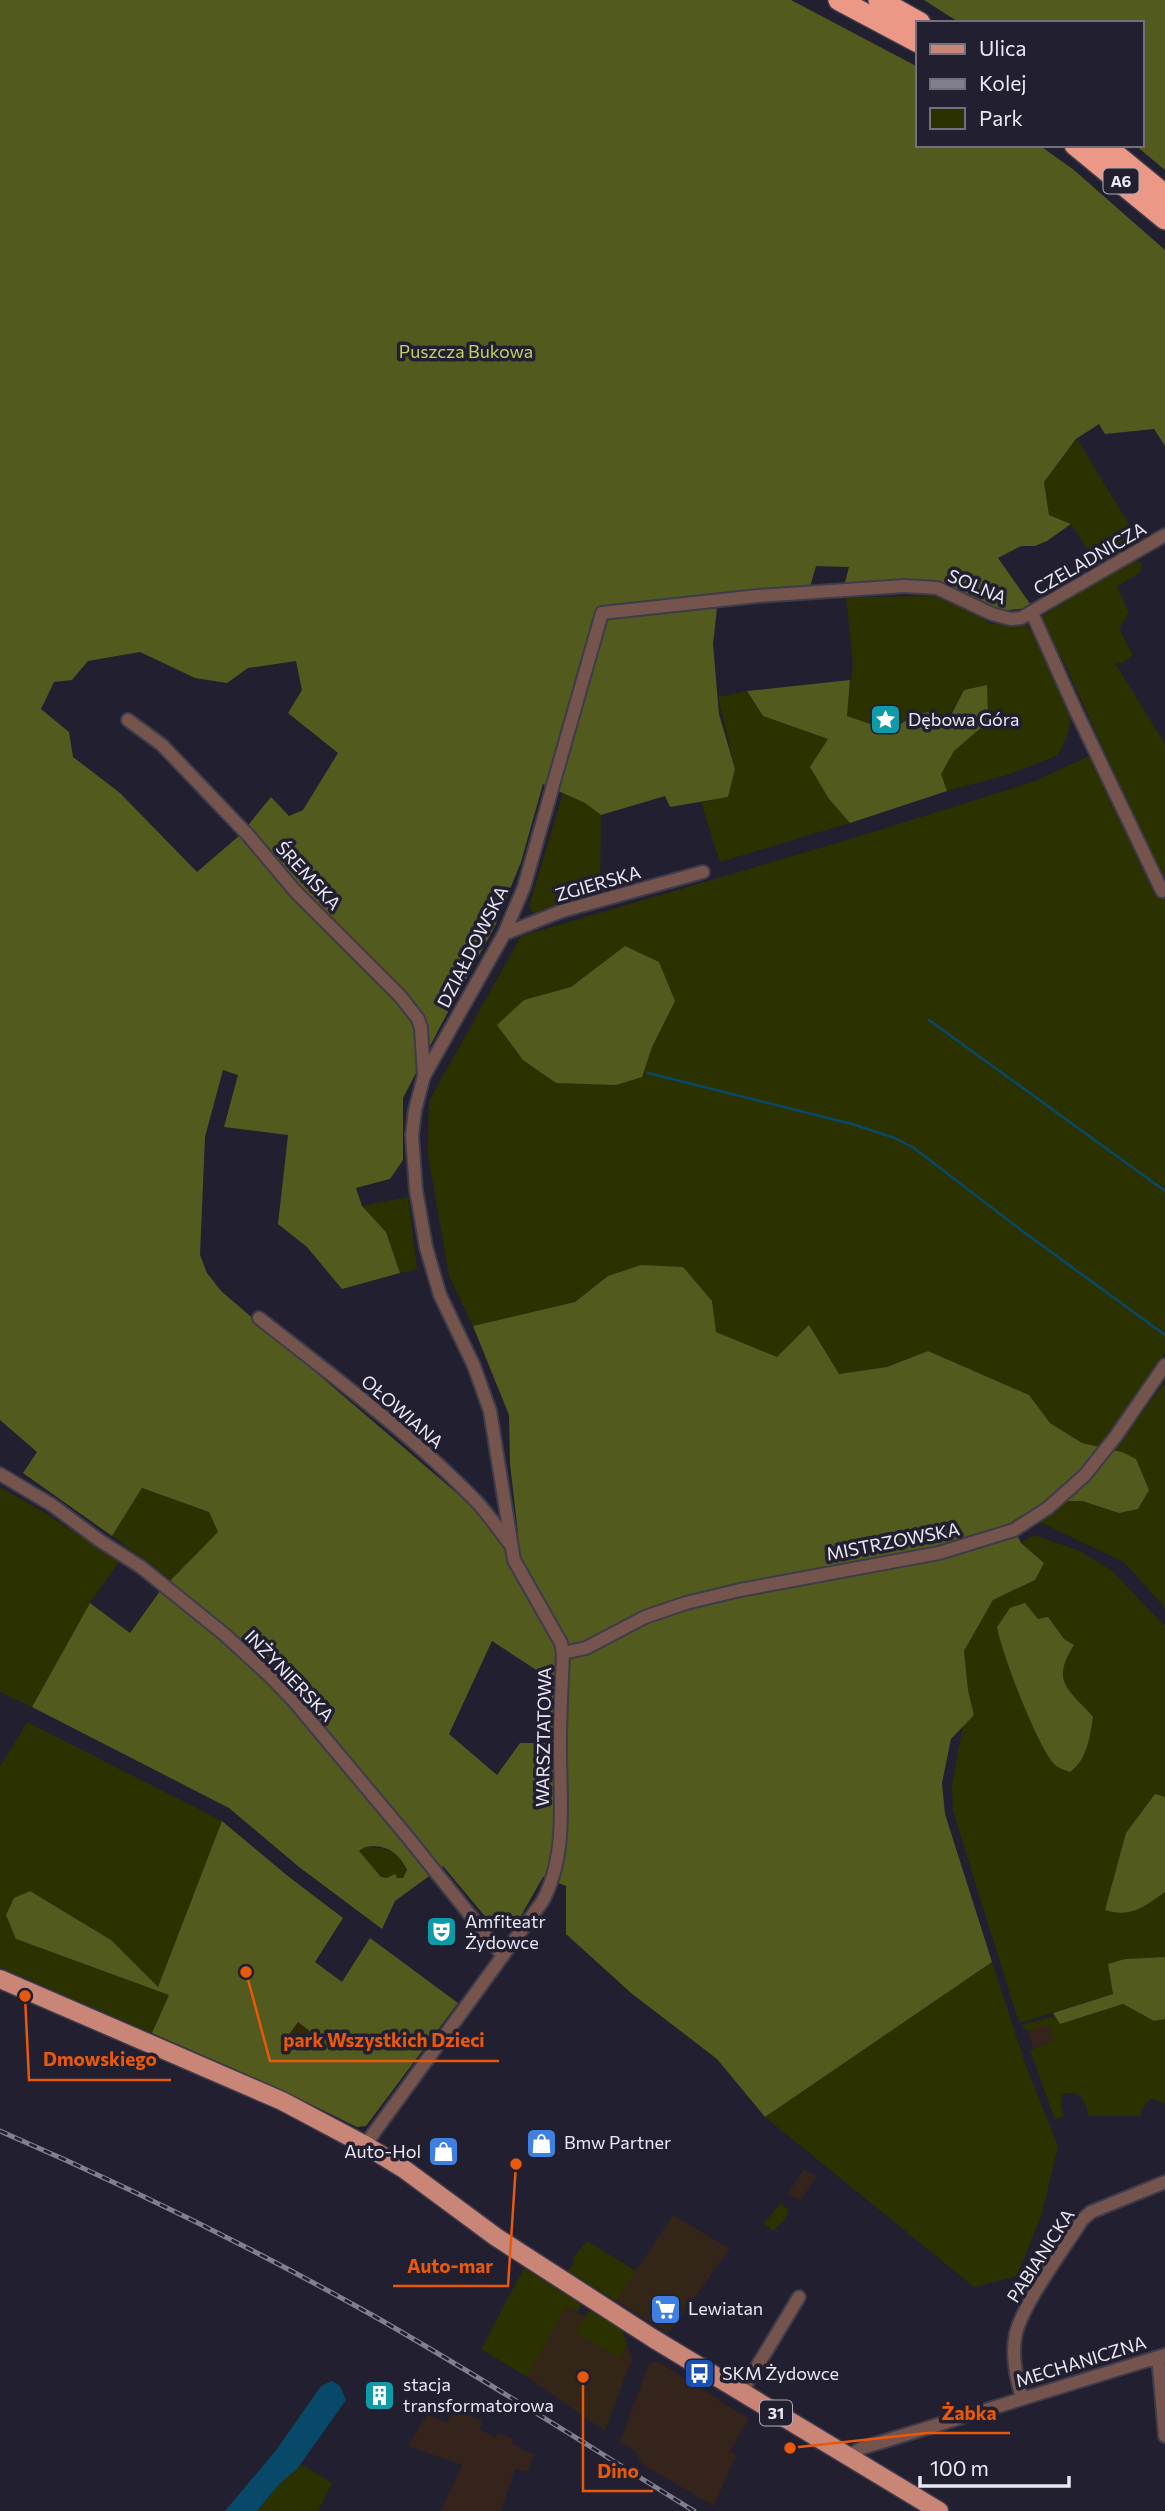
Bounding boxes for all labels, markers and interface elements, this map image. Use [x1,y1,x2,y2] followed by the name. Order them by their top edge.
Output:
[916,21,1144,147] legend
[979,35,1026,60] text: Ulica
[979,70,1027,95] text: Kolej
[979,105,1023,130] text: Park
[1104,168,1138,194] road number: A6
[399,340,533,362] park label: Puszcza Bukowa
[1029,517,1150,599] street label: CZELADNICZA
[945,564,1010,608] street label: SOLNA
[868,703,902,737] place icon: Dębowa Góra
[908,708,1019,730] place label: Dębowa Góra
[271,837,346,914] street label: ŚREMSKA
[552,860,643,906] street label: ZGIERSKA
[432,882,512,1011] street label: DZIAŁDOWSKA
[357,1370,448,1453] street label: OŁOWIANA
[824,1517,961,1565] street label: MISTRZOWSKA
[241,1625,339,1726] street label: INŻYNIERSKA
[531,1667,555,1807] street label: WARSZTATOWA
[465,1910,546,1953] place label: Amfiteatr Żydowce
[425,1915,459,1949] theatre icon: Amfiteatr Żydowce
[270,2021,499,2061] callout: park Wszystkich Dzieci
[283,2028,485,2051] text: park Wszystkich Dzieci
[29,2040,171,2080] callout: Dmowskiego
[43,2047,157,2070] text: Dmowskiego
[524,2126,558,2160] shop icon: Bmw Partner
[564,2131,671,2153] place label: Bmw Partner
[427,2135,461,2169] shop icon: Auto-Hol
[344,2140,421,2162] place label: Auto-Hol
[1002,2204,1079,2306] street label: PABIANICKA
[393,2246,508,2286] callout: Auto-mar
[407,2254,493,2277] text: Auto-mar
[648,2292,682,2326] supermarket icon: Lewiatan
[688,2297,763,2319] place label: Lewiatan
[1013,2331,1149,2391] street label: MECHANICZNA
[682,2357,716,2391] bus stop icon: SKM Żydowce
[722,2362,839,2384] place label: SKM Żydowce
[403,2373,554,2416] place label: stacja transformatorowa
[363,2378,397,2412] building icon: stacja transformatorowa
[927,2393,1010,2433] callout: Żabka
[760,2400,792,2426] road number: 31
[941,2401,997,2424] text: Żabka
[920,2444,1069,2488] scale bar
[583,2451,653,2491] callout: Dino
[930,2455,989,2480] text: 100 m
[597,2459,639,2482] text: Dino

